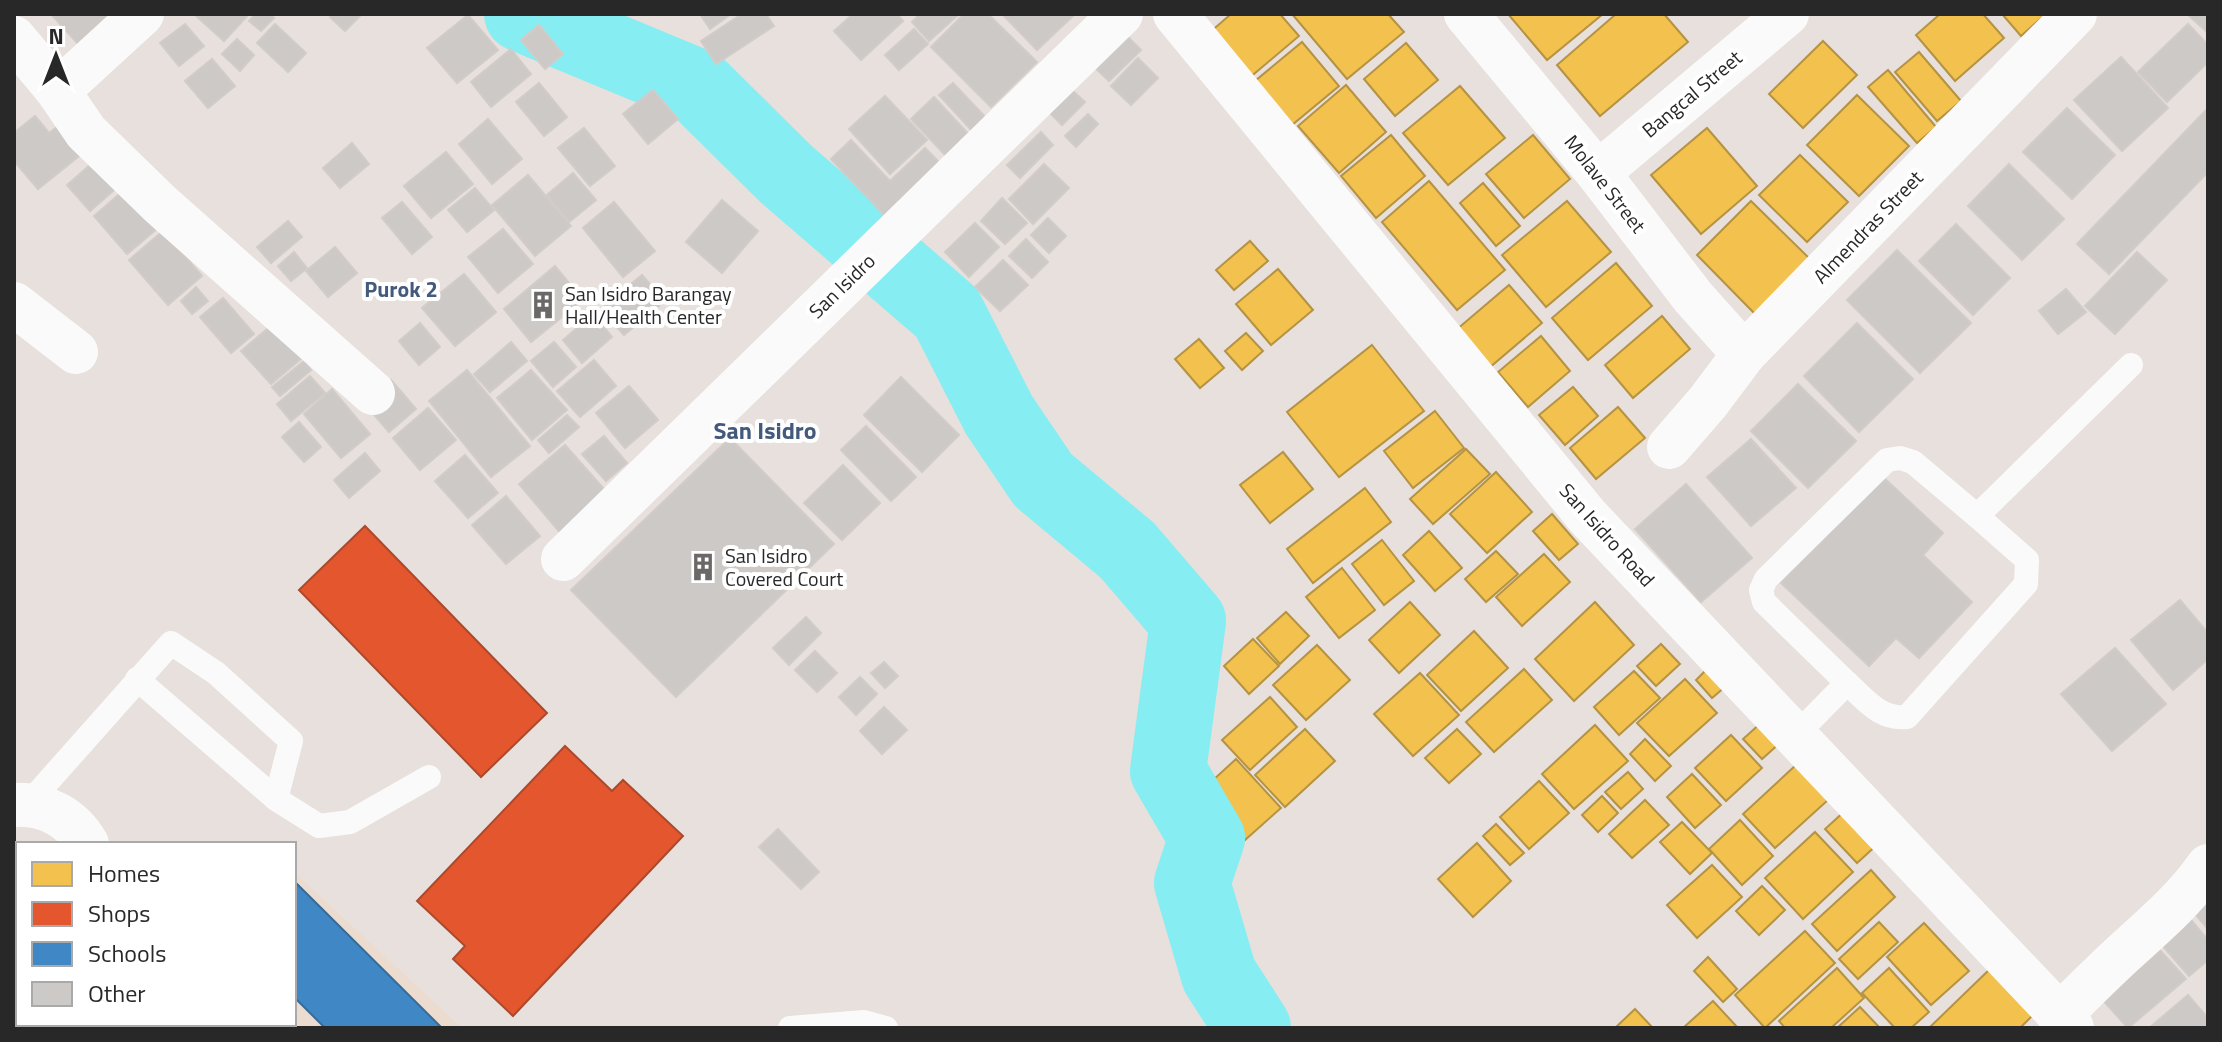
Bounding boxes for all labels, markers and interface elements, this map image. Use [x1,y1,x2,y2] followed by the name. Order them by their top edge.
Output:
[16,16,96,96] north arrow
[48,19,64,53] text: N
[1635,42,1749,145] street label: Bangcal Street
[1557,128,1654,239] street label: Molave Street
[1805,163,1930,290] street label: Almendras Street
[801,246,882,325] street label: San Isidro
[364,272,438,306] district label: Purok 2
[565,278,732,332] place label: San Isidro Barangay Hall/Health Center
[528,290,558,320] building icon: San Isidro Barangay Hall/Health Center
[713,412,817,448] district label: San Isidro
[1552,476,1662,593] street label: San Isidro Road
[725,540,843,594] place label: San Isidro Covered Court
[688,552,718,582] building icon: San Isidro Covered Court
[16,842,296,1026] legend
[88,855,160,891] text: Homes
[88,895,150,931] text: Shops
[88,935,166,971] text: Schools
[88,975,146,1011] text: Other

